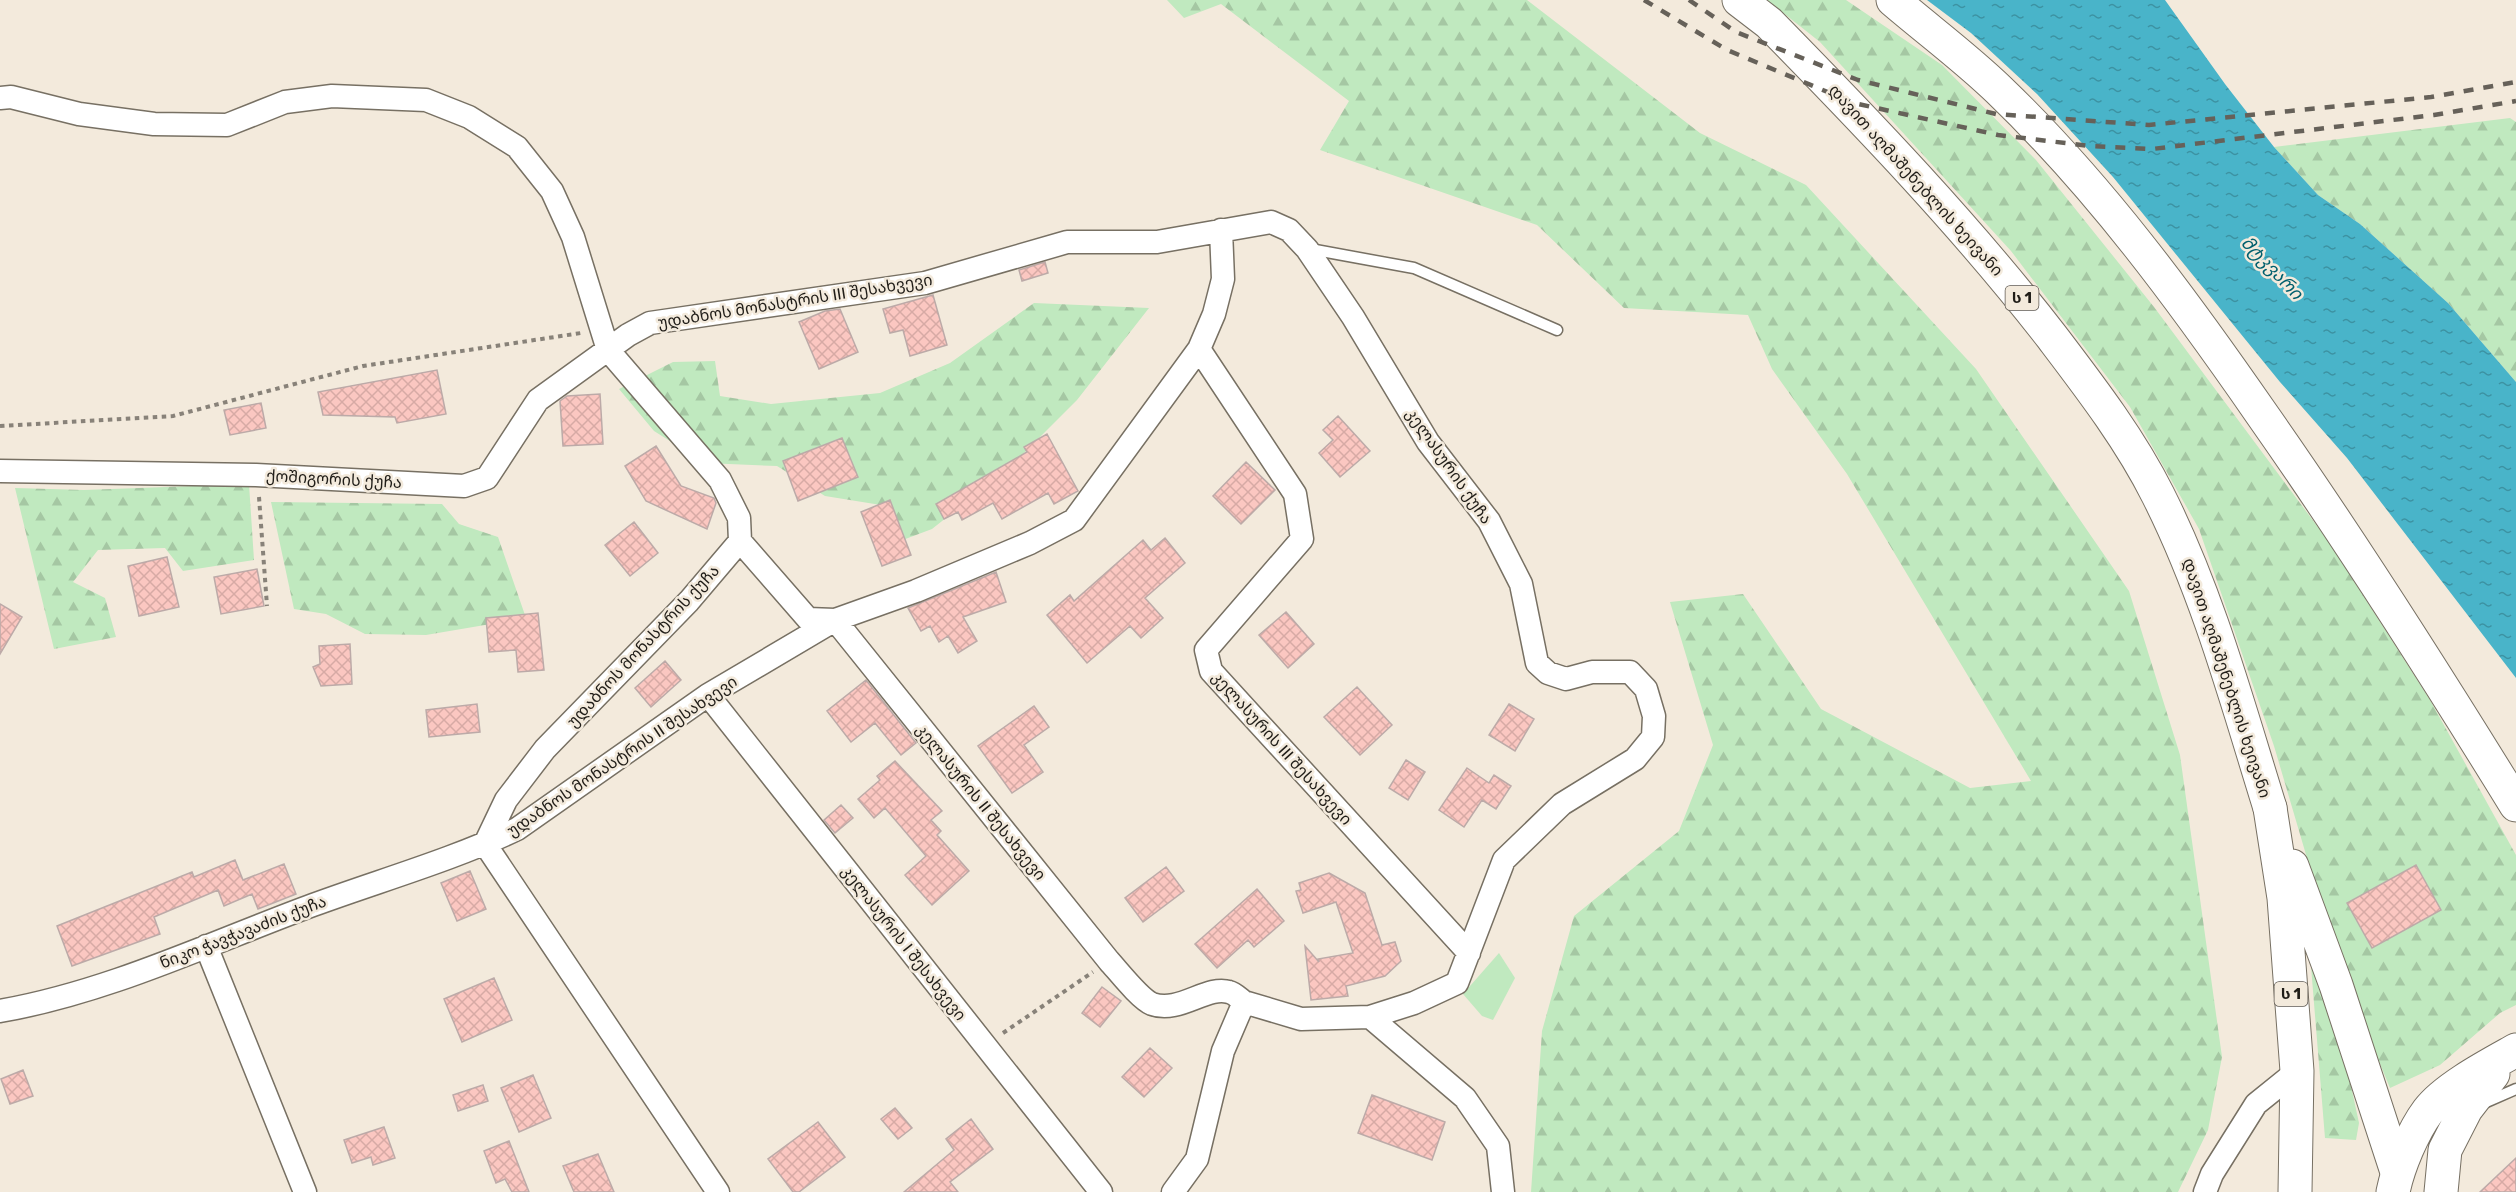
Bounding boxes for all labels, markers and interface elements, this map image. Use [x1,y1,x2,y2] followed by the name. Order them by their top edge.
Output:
[1824,80,2007,280] street label: დავით აღმაშენებლის ხეივანი
[2236,232,2308,305] water label: მტკვარი
[656,270,934,333] street label: უდაბნოს მონასტრის III შესახვევი
[2006,286,2038,310] road number: ს 1
[1401,405,1496,528] street label: კელასურის ქუჩა
[266,466,402,492] street label: ქოშიგორის ქუჩა
[2178,556,2275,801] street label: დავით აღმაშენებლის ხეივანი
[563,561,724,732] street label: უდაბნოს მონასტრის ქუჩა
[1207,667,1356,829] street label: კელასურის III შესახვევი
[503,672,741,841] street label: უდაბნოს მონასტრის II შესახვევი
[911,720,1050,885] street label: კელასურის II შესახვევი
[837,862,970,1025] street label: კელასურის I შესახვევი
[157,891,329,973] street label: ნიკო ჭავჭავაძის ქუჩა
[2274,982,2308,1006] road number: ს 1

